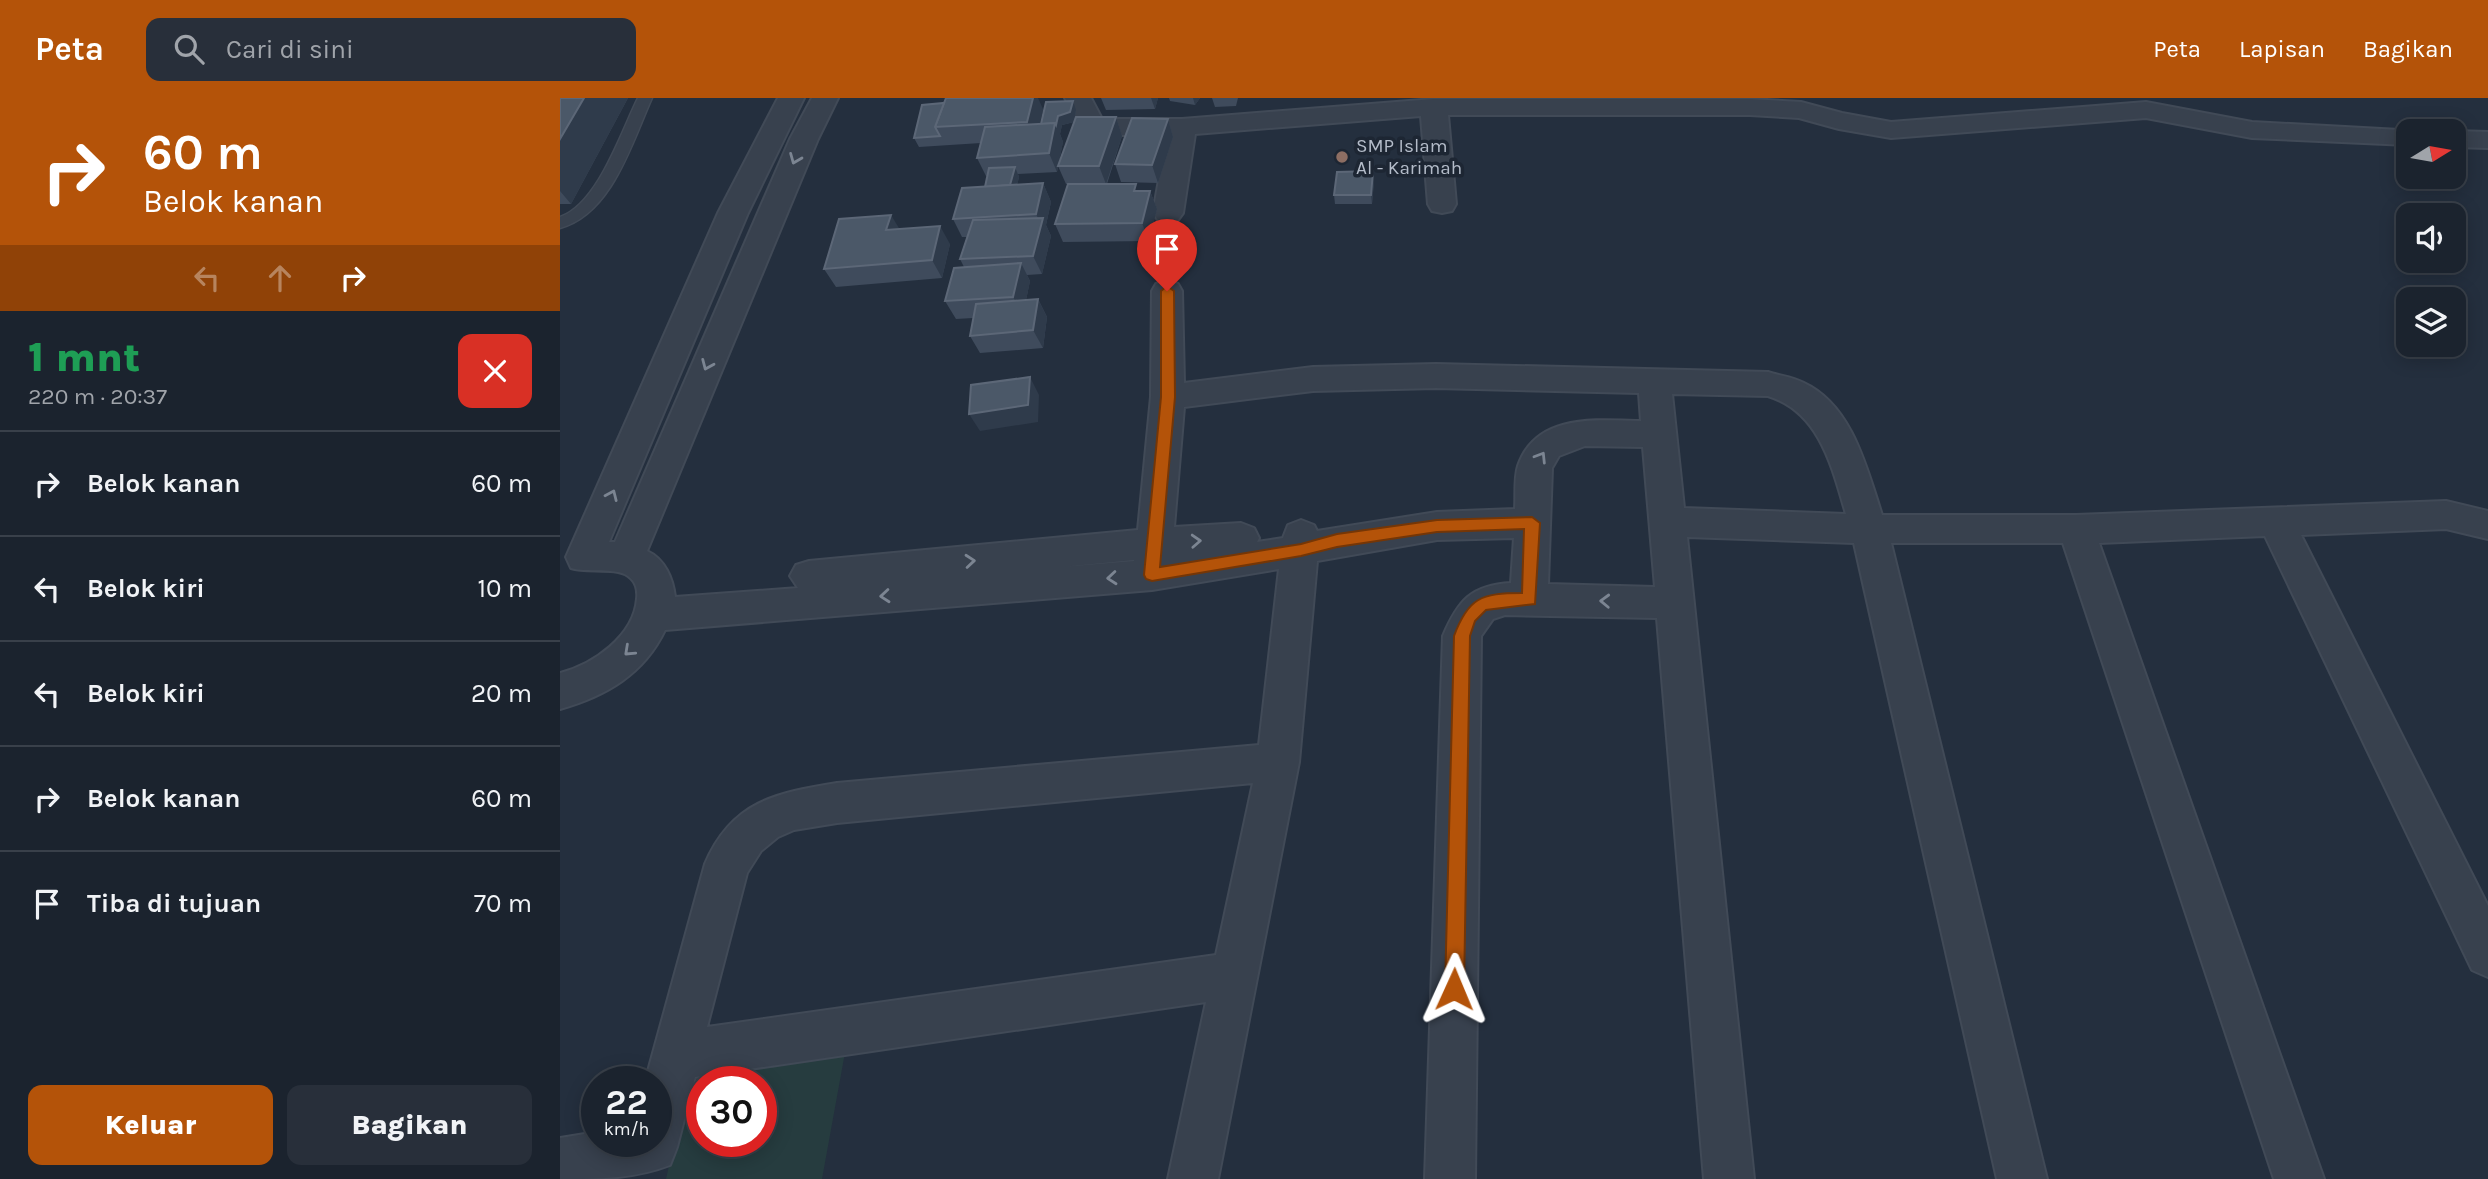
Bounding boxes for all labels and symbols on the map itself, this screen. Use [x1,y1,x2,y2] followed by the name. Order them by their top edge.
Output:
[2396,119,2466,189] north arrow
[1356,135,1462,179] place label: SMP Islam Al - Karimah
[1334,149,1350,165] marker: SMP Islam Al - Karimah
[790,152,804,164] one-way arrow
[1137,219,1197,291] pin
[701,359,715,371] one-way arrow
[1533,451,1546,464] one-way arrow
[603,490,617,502] one-way arrow
[1191,533,1202,548] one-way arrow
[965,554,976,569] one-way arrow
[1106,570,1117,585] one-way arrow
[880,588,891,603] one-way arrow
[1599,594,1610,609] one-way arrow
[625,642,638,655] one-way arrow
[1417,952,1491,1026] position arrow
[686,1066,777,1157] speed limit sign: 30

